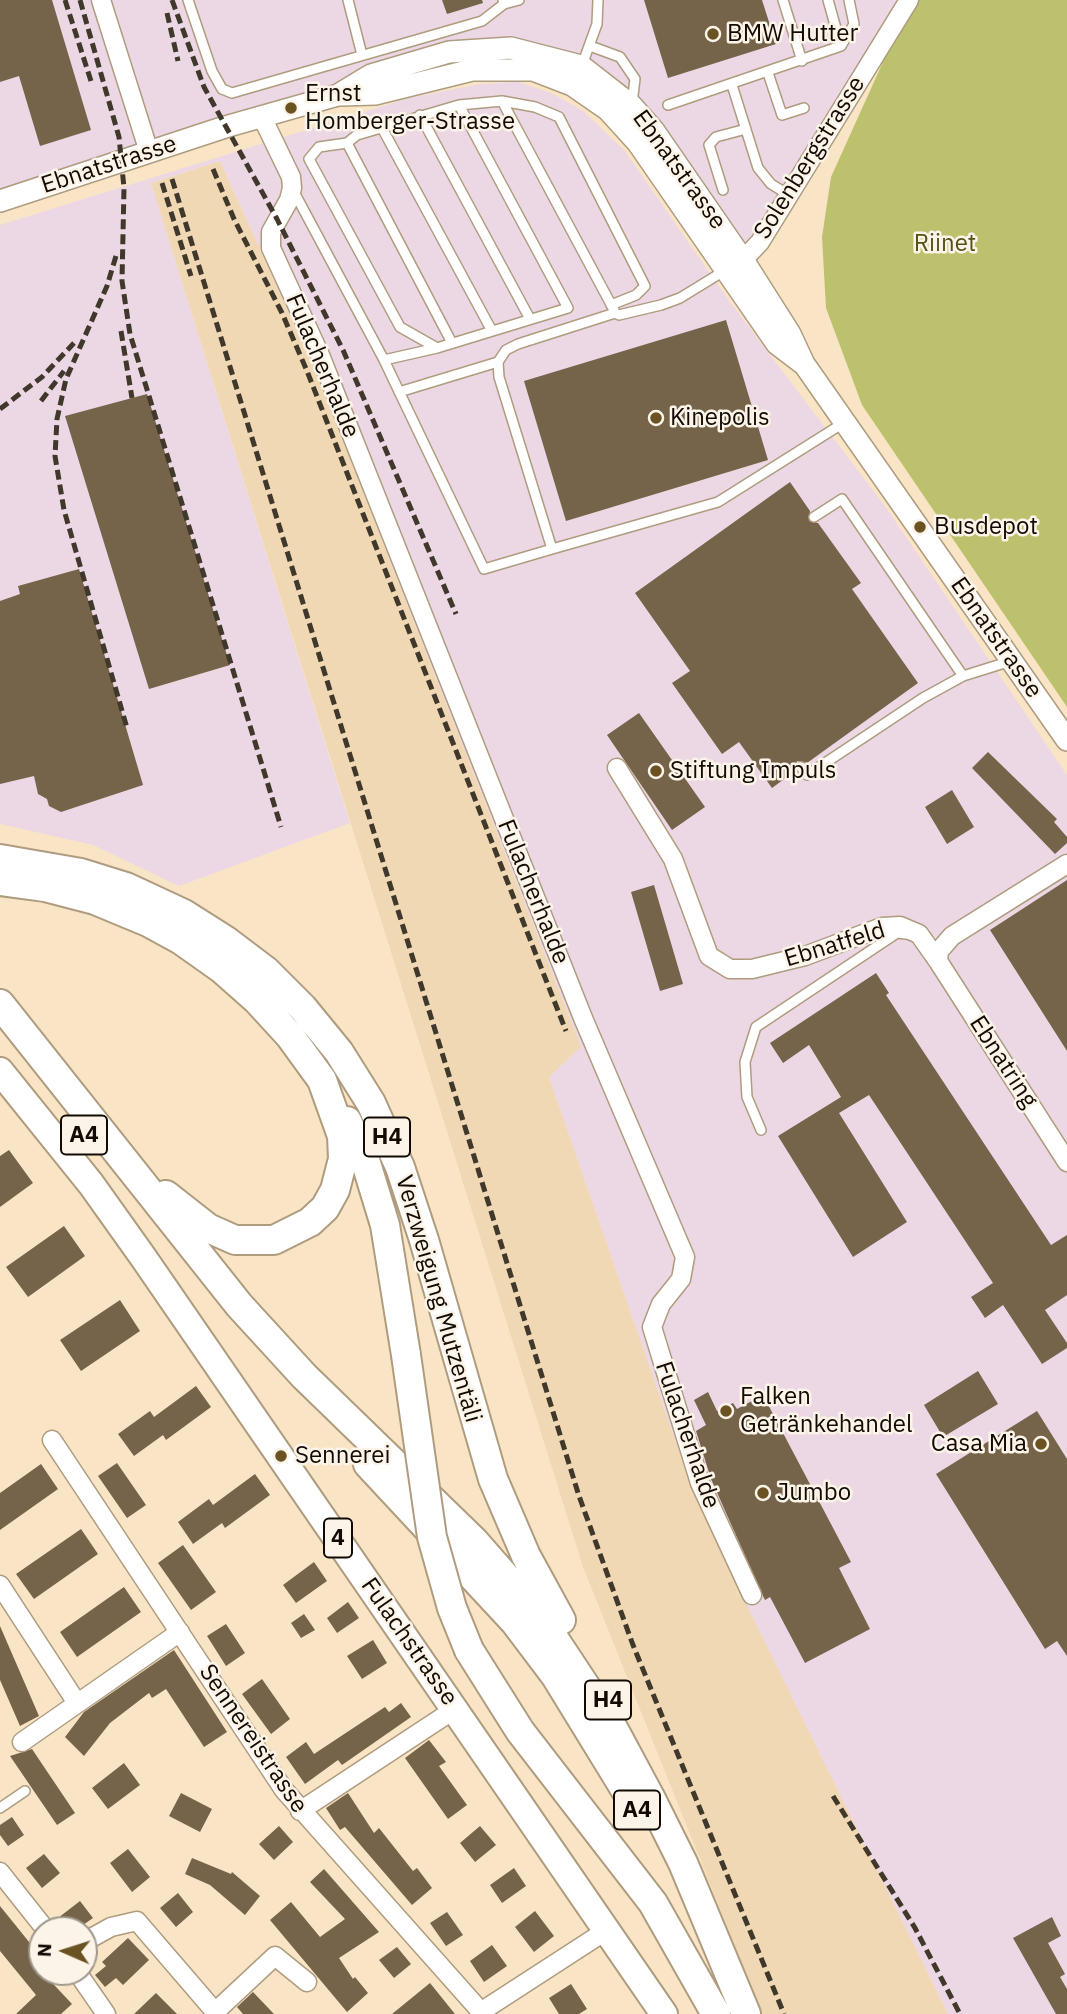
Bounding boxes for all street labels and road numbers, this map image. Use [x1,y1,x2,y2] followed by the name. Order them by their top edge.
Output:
[748,71,872,245] street label: Solenbergstrasse
[626,105,732,235] street label: Ebnatstrasse
[38,130,180,200] street label: Ebnatstrasse
[279,290,365,442] street label: Fulacherhalde
[944,572,1048,704] street label: Ebnatstrasse
[491,815,575,969] street label: Fulacherhalde
[781,916,889,974] street label: Ebnatfeld
[963,1011,1043,1113] street label: Ebnatring
[61,1116,107,1154] road number: A4
[364,1118,410,1156] road number: H4
[389,1172,487,1426] street label: Verzweigung Mutzentäli
[648,1358,726,1512] street label: Fulacherhalde
[324,1518,352,1558] road number: 4
[354,1573,464,1711] street label: Fulachstrasse
[193,1659,313,1819] street label: Sennereistrasse
[585,1680,631,1720] road number: H4
[614,1790,660,1829] road number: A4

